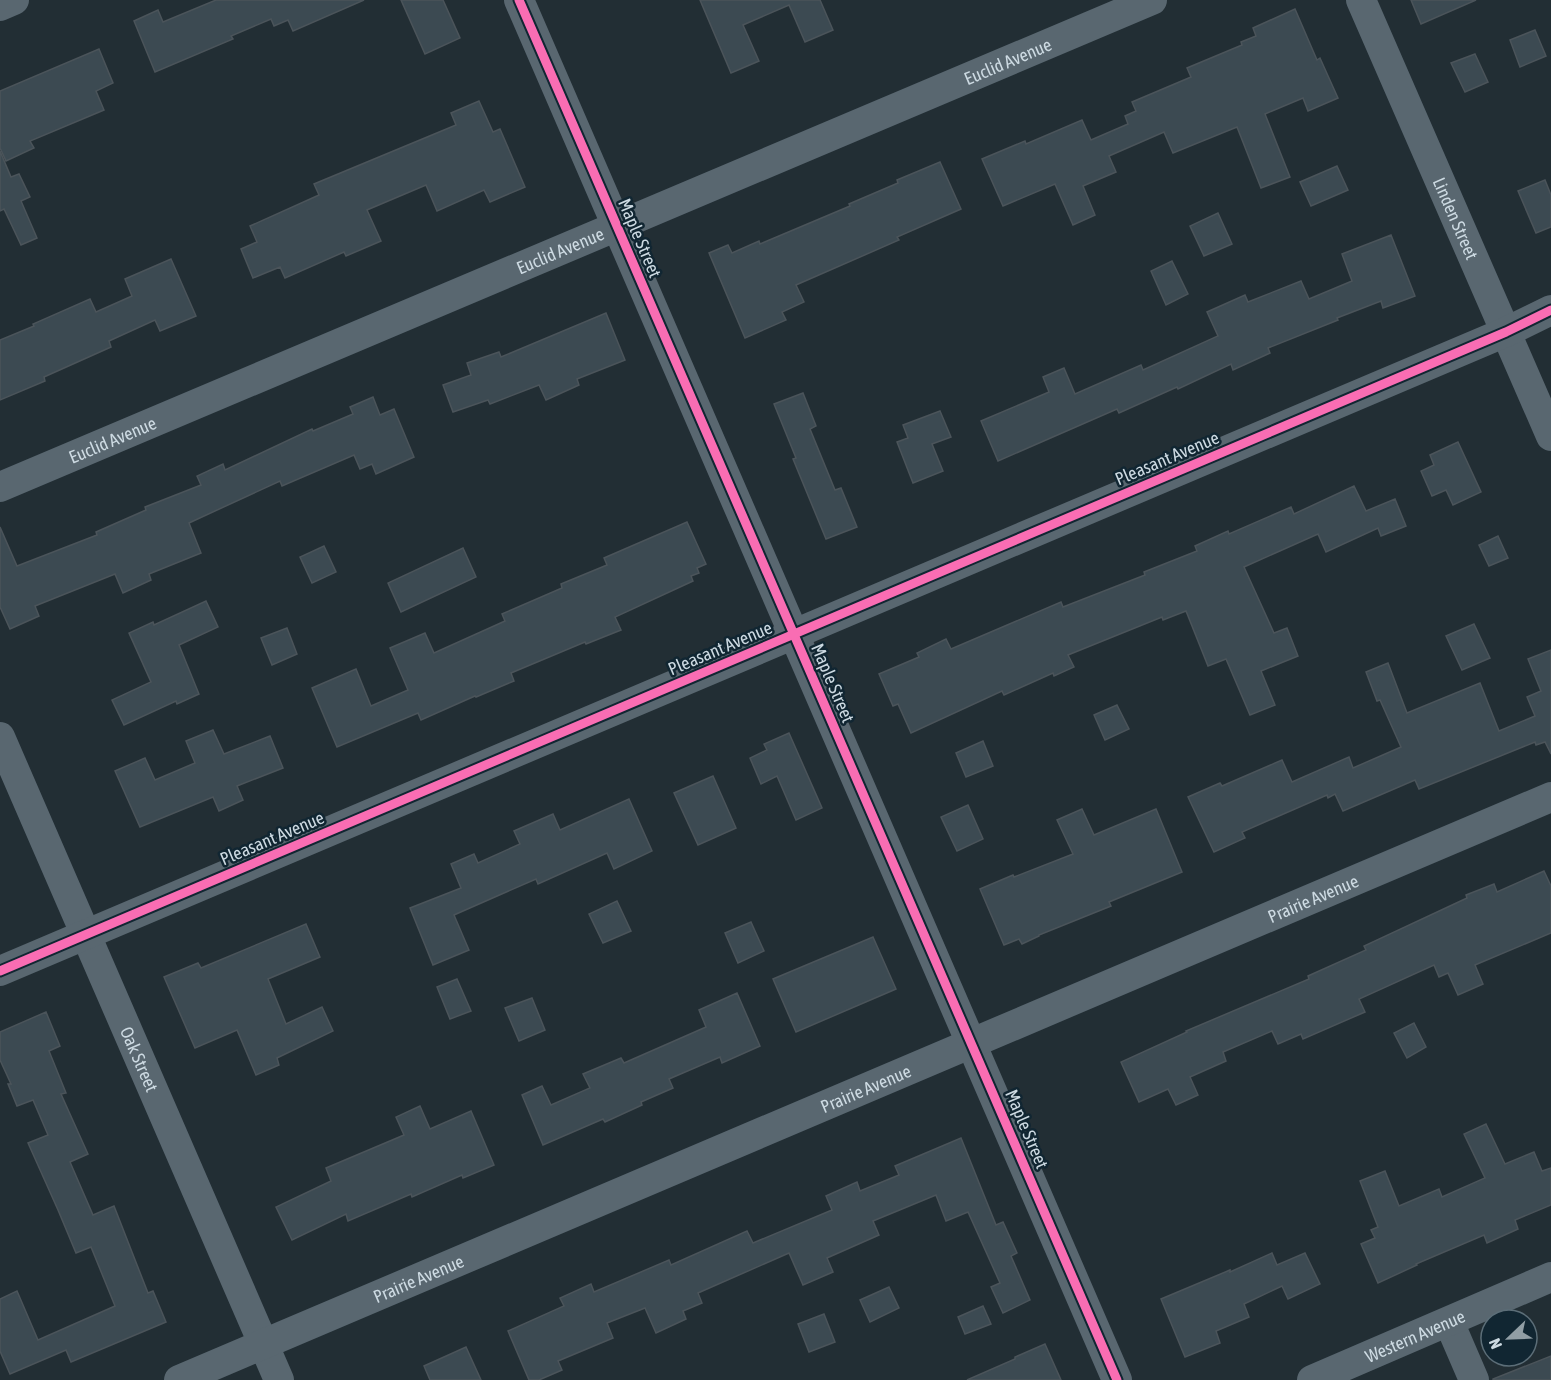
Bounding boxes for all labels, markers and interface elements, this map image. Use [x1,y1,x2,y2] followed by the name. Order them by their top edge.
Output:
[961,33,1055,89] street label: Euclid Avenue
[1429,174,1483,262] street label: Linden Street
[614,195,666,281] street label: Maple Street
[513,223,607,278] street label: Euclid Avenue
[66,412,159,467] street label: Euclid Avenue
[1112,427,1222,489] street label: Pleasant Avenue
[665,617,775,679] street label: Pleasant Avenue
[807,640,859,726] street label: Maple Street
[217,807,327,869] street label: Pleasant Avenue
[1264,870,1361,927] street label: Prairie Avenue
[116,1023,163,1095] street label: Oak Street
[817,1060,914,1117] street label: Prairie Avenue
[1001,1086,1053,1172] street label: Maple Street
[370,1250,467,1307] street label: Prairie Avenue
[1362,1305,1468,1366] street label: Western Avenue
[1479,1308,1539,1368] north arrow
[1485,1336,1505,1352] text: N

